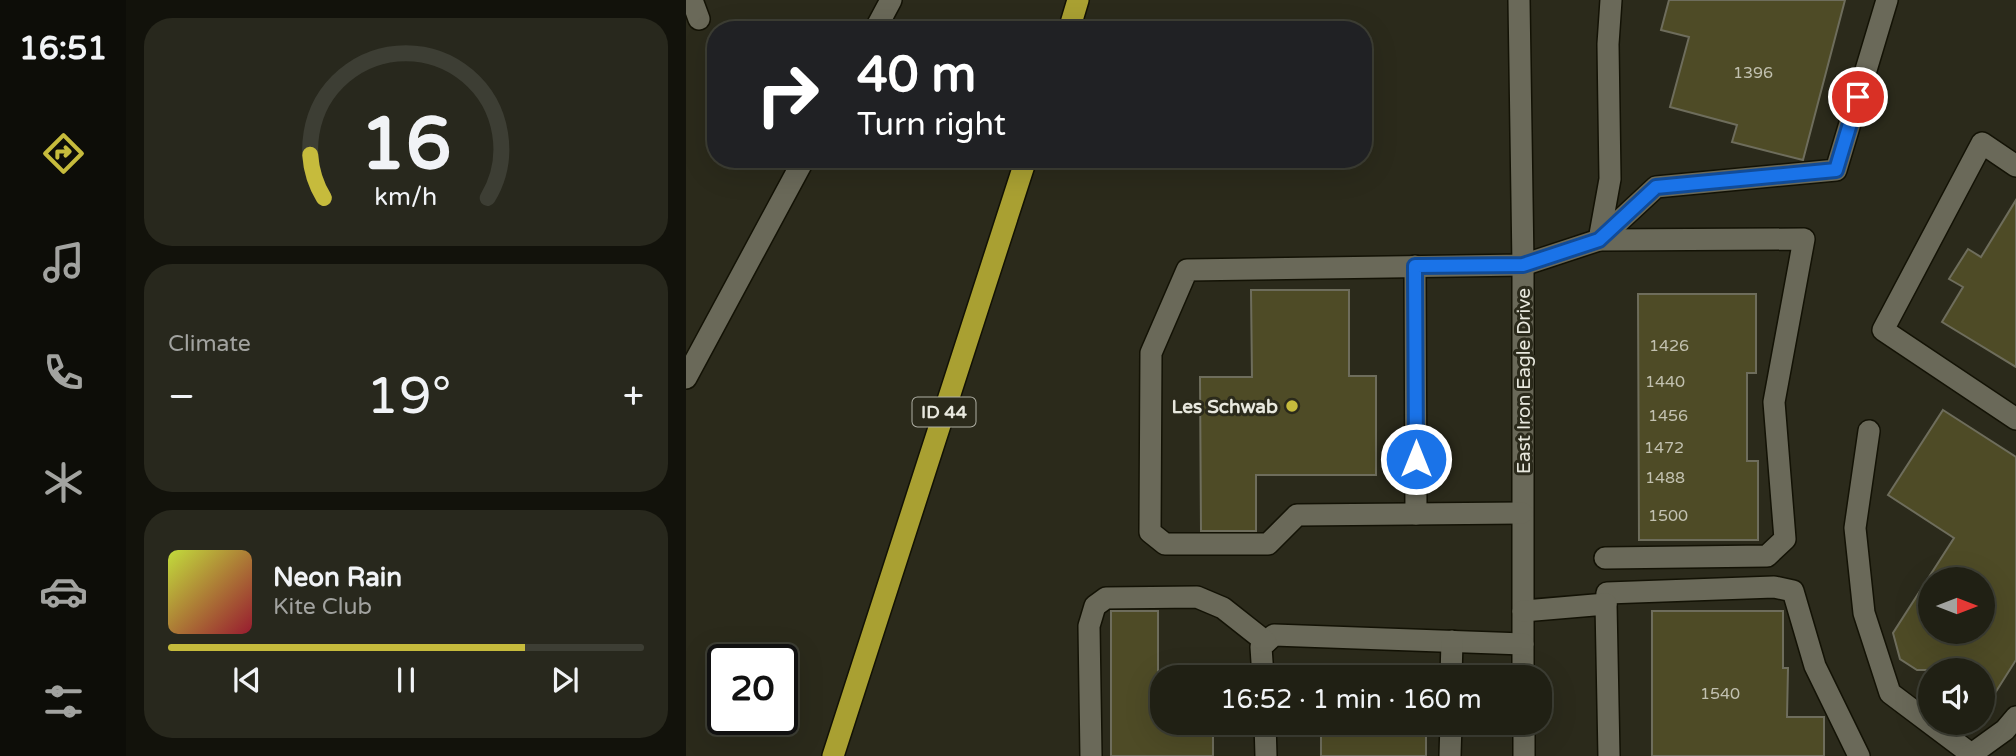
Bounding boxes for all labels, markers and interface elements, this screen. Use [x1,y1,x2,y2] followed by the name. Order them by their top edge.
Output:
[19,30,107,68] text: 16:51
[857,46,976,105] text: 40 m
[742,49,833,140] icon: right
[1733,63,1773,83] house number: 1396
[1828,67,1888,127] pin
[1839,78,1877,116] icon: arrive
[360,101,452,189] text: 16
[857,106,1006,144] text: Turn right
[39,129,88,178] icon: directions
[375,182,437,212] text: km/h
[39,238,88,287] icon: music
[1513,288,1535,474] street label: East Iron Eagle Drive
[168,330,251,358] text: Climate
[1649,336,1689,356] house number: 1426
[39,348,88,397] icon: phone
[366,365,451,428] text: 19°
[1645,372,1685,392] house number: 1440
[168,374,195,420] text: −
[623,374,644,420] text: +
[1171,396,1278,418] place label: Les Schwab
[912,398,976,426] road number: ID 44
[1284,398,1300,414] marker: Les Schwab
[1648,406,1688,426] house number: 1456
[1379,422,1453,496] position arrow
[1644,438,1684,458] house number: 1472
[39,458,88,507] icon: climate
[1645,468,1685,488] house number: 1488
[1648,506,1688,526] house number: 1500
[273,562,402,593] text: Neon Rain
[39,567,88,616] icon: car
[1918,567,1995,644] north arrow
[1918,567,1995,735] map controls
[273,593,372,621] text: Kite Club
[707,644,798,735] speed limit sign: 20
[1918,658,1995,735] button: sound
[228,661,266,699] icon: previous
[387,661,425,699] icon: pause
[546,661,584,699] icon: next
[39,677,88,726] icon: filters
[1220,684,1482,715] text: 16:52 · 1 min · 160 m
[1700,684,1740,704] house number: 1540

